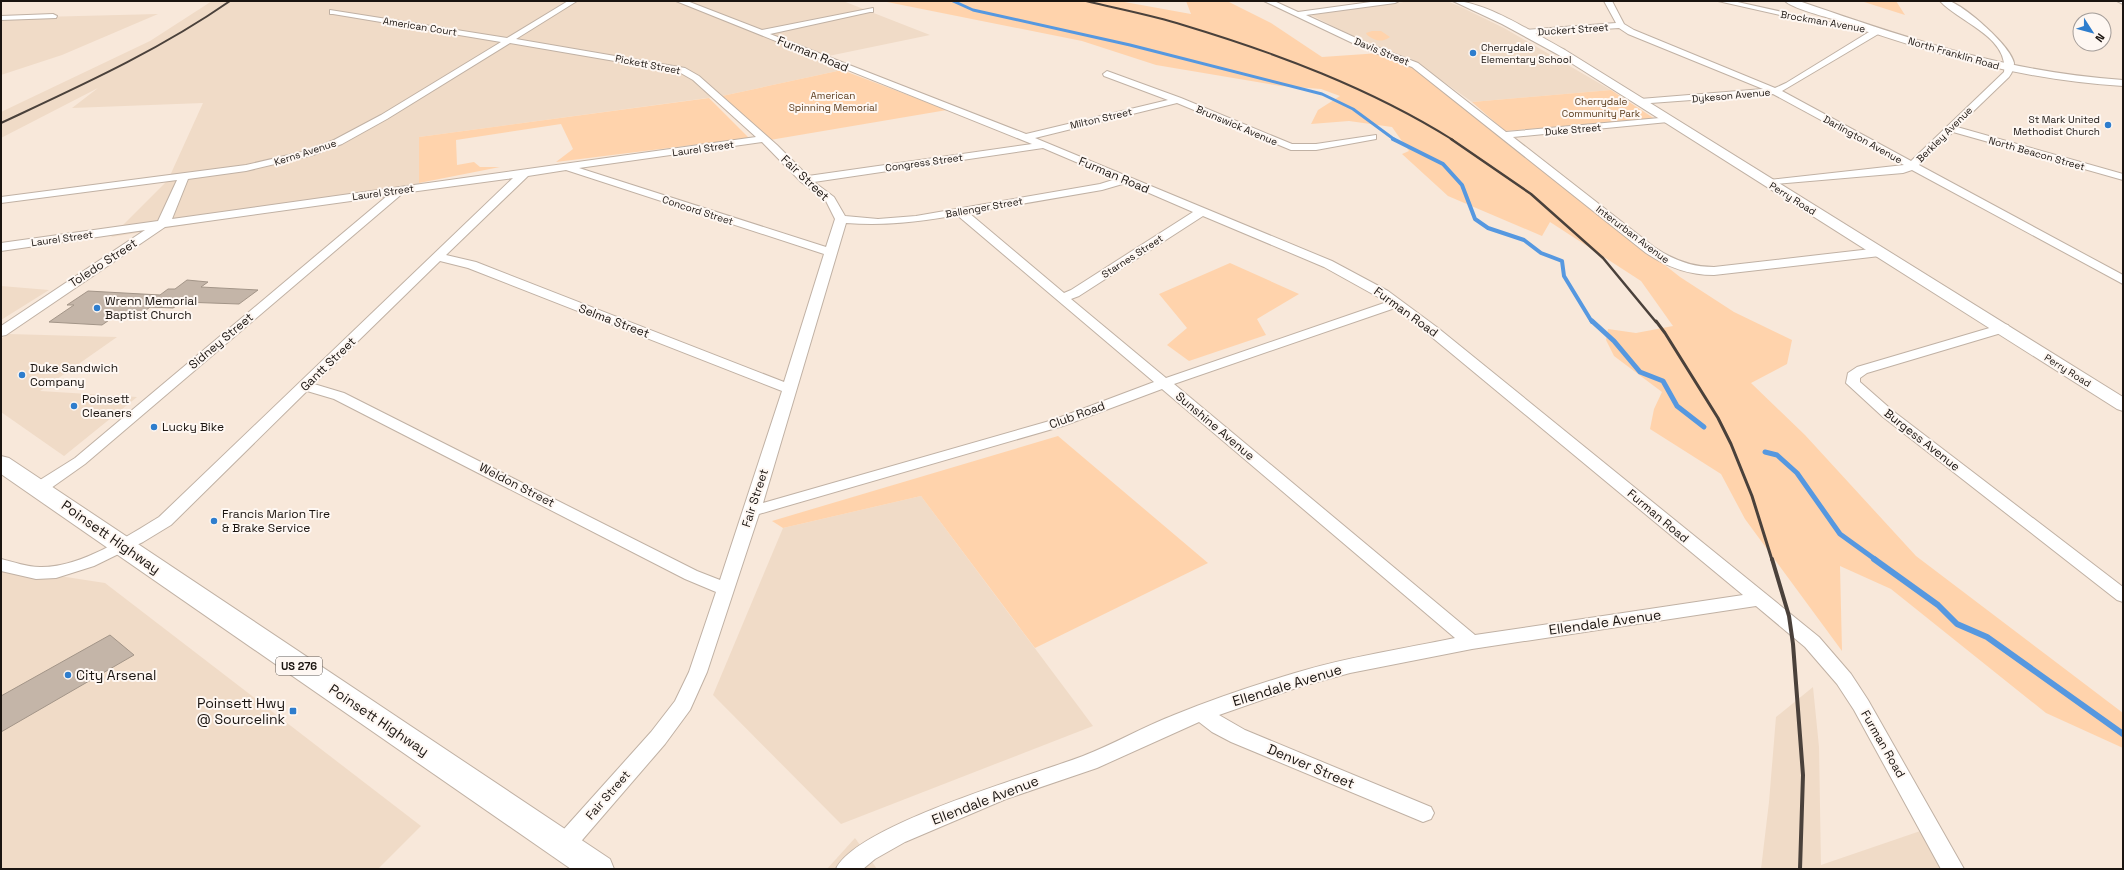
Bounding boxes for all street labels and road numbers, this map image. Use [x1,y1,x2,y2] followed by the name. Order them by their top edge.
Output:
[1779,8,1866,35] street label: Brockman Avenue
[382,14,458,39] street label: American Court
[1537,21,1609,38] street label: Duckert Street
[775,32,851,76] street label: Furman Road
[1907,34,2001,73] street label: North Franklin Road
[1352,35,1412,69] street label: Davis Street
[614,52,682,77] street label: Pickett Street
[1691,86,1771,105] street label: Dykeson Avenue
[1194,102,1280,149] street label: Brunswick Avenue
[1914,104,1975,165] street label: Berkley Avenue
[1069,105,1134,132] street label: Milton Street
[1821,112,1904,167] street label: Darlington Avenue
[1544,121,1602,138] street label: Duke Street
[1987,134,2087,174] street label: North Beacon Street
[272,136,338,169] street label: Kerns Avenue
[671,138,735,159] street label: Laurel Street
[884,151,964,174] street label: Congress Street
[777,152,833,204] street label: Fair Street
[1076,153,1152,197] street label: Furman Road
[1767,179,1818,218] street label: Perry Road
[351,182,415,203] street label: Laurel Street
[661,193,735,228] street label: Concord Street
[944,194,1024,221] street label: Ballenger Street
[1593,203,1672,266] street label: Interurban Avenue
[30,228,94,249] street label: Laurel Street
[1099,232,1166,281] street label: Starnes Street
[66,235,140,291] street label: Toledo Street
[1371,283,1441,341] street label: Furman Road
[576,300,652,342] street label: Selma Street
[185,309,257,373] street label: Sidney Street
[297,333,359,395] street label: Gantt Street
[2042,351,2093,390] street label: Perry Road
[1172,388,1258,464] street label: Sunshine Avenue
[1047,398,1107,432] street label: Club Road
[1881,405,1963,475] street label: Burgess Avenue
[477,459,557,511] street label: Weldon Street
[738,467,772,529] street label: Fair Street
[1624,486,1692,546] street label: Furman Road
[58,496,164,578] street label: Poinsett Highway
[1548,605,1662,639] street label: Ellendale Avenue
[276,657,322,675] road number: US 276
[1230,660,1344,710] street label: Ellendale Avenue
[326,680,432,760] street label: Poinsett Highway
[1857,707,1909,781] street label: Furman Road
[1265,740,1357,792] street label: Denver Street
[582,767,634,823] street label: Fair Street
[929,771,1041,829] street label: Ellendale Avenue

